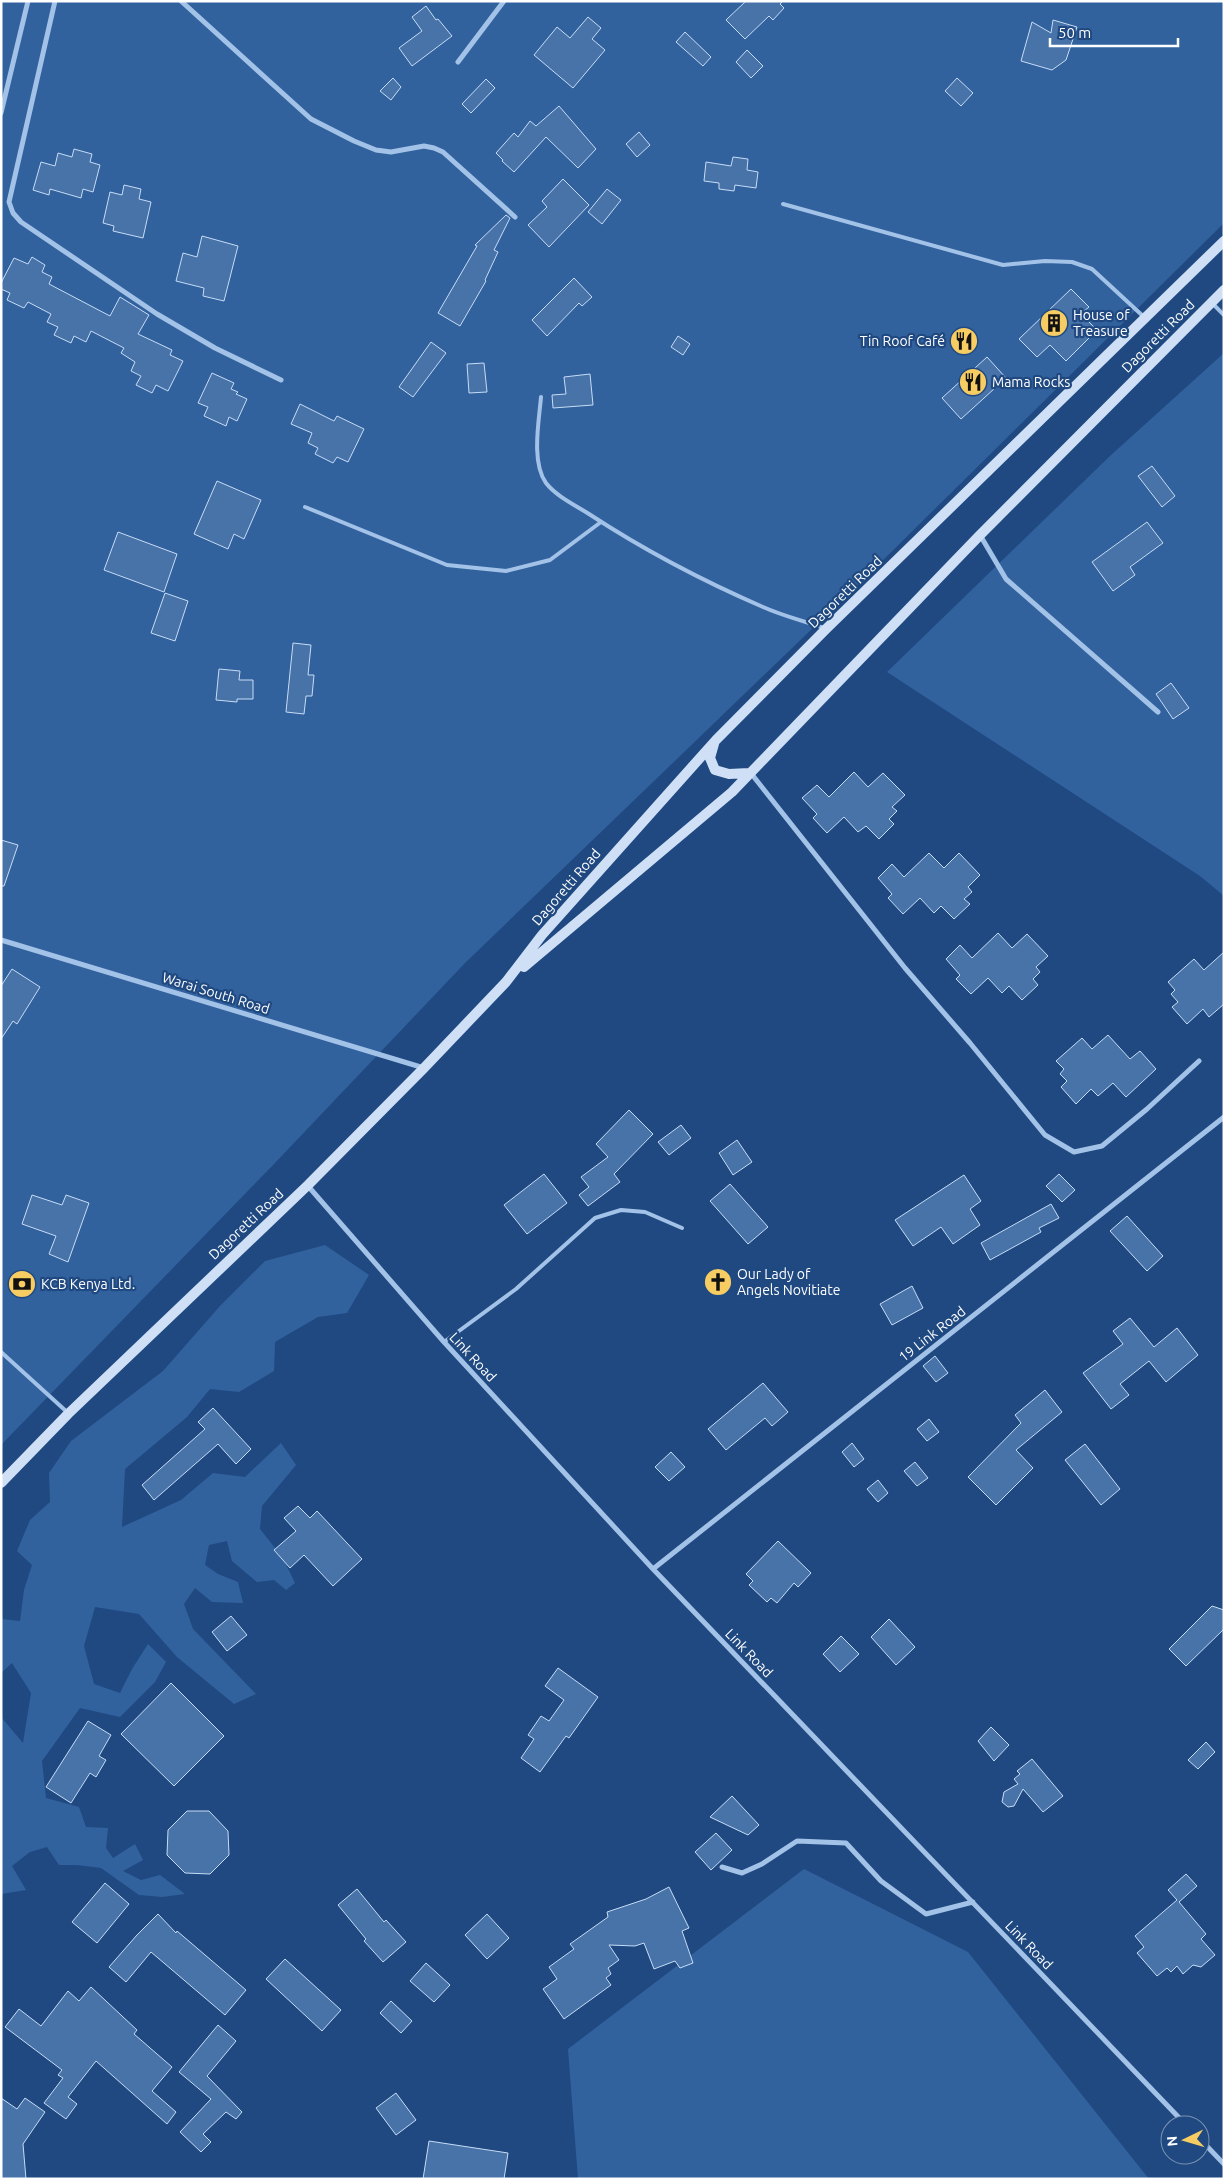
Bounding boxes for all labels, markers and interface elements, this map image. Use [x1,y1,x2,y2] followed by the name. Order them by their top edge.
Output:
[1050,15,1178,47] scale bar
[1058,24,1091,41] text: 50 m
[1118,296,1198,376] street label: Dagoretti Road
[1073,307,1130,339] place label: House of Treasure
[1039,308,1069,338] building icon: House of Treasure
[949,326,979,356] restaurant icon: Tin Roof Café
[860,333,945,349] place label: Tin Roof Café
[958,367,988,397] restaurant icon: Mama Rocks
[992,374,1070,390] place label: Mama Rocks
[805,553,885,631] street label: Dagoretti Road
[528,845,604,929] street label: Dagoretti Road
[160,969,272,1017] street label: Warai South Road
[205,1185,287,1263] street label: Dagoretti Road
[737,1266,841,1298] place label: Our Lady of Angels Novitiate
[703,1267,733,1297] church icon: Our Lady of Angels Novitiate
[7,1269,37,1299] bank icon: KCB Kenya Ltd.
[41,1276,135,1292] place label: KCB Kenya Ltd.
[896,1303,968,1365] street label: 19 Link Road
[446,1329,500,1385] street label: Link Road
[722,1625,776,1681] street label: Link Road
[1002,1917,1056,1973] street label: Link Road
[1160,2115,1210,2165] north arrow
[1164,2135,1180,2147] text: N

